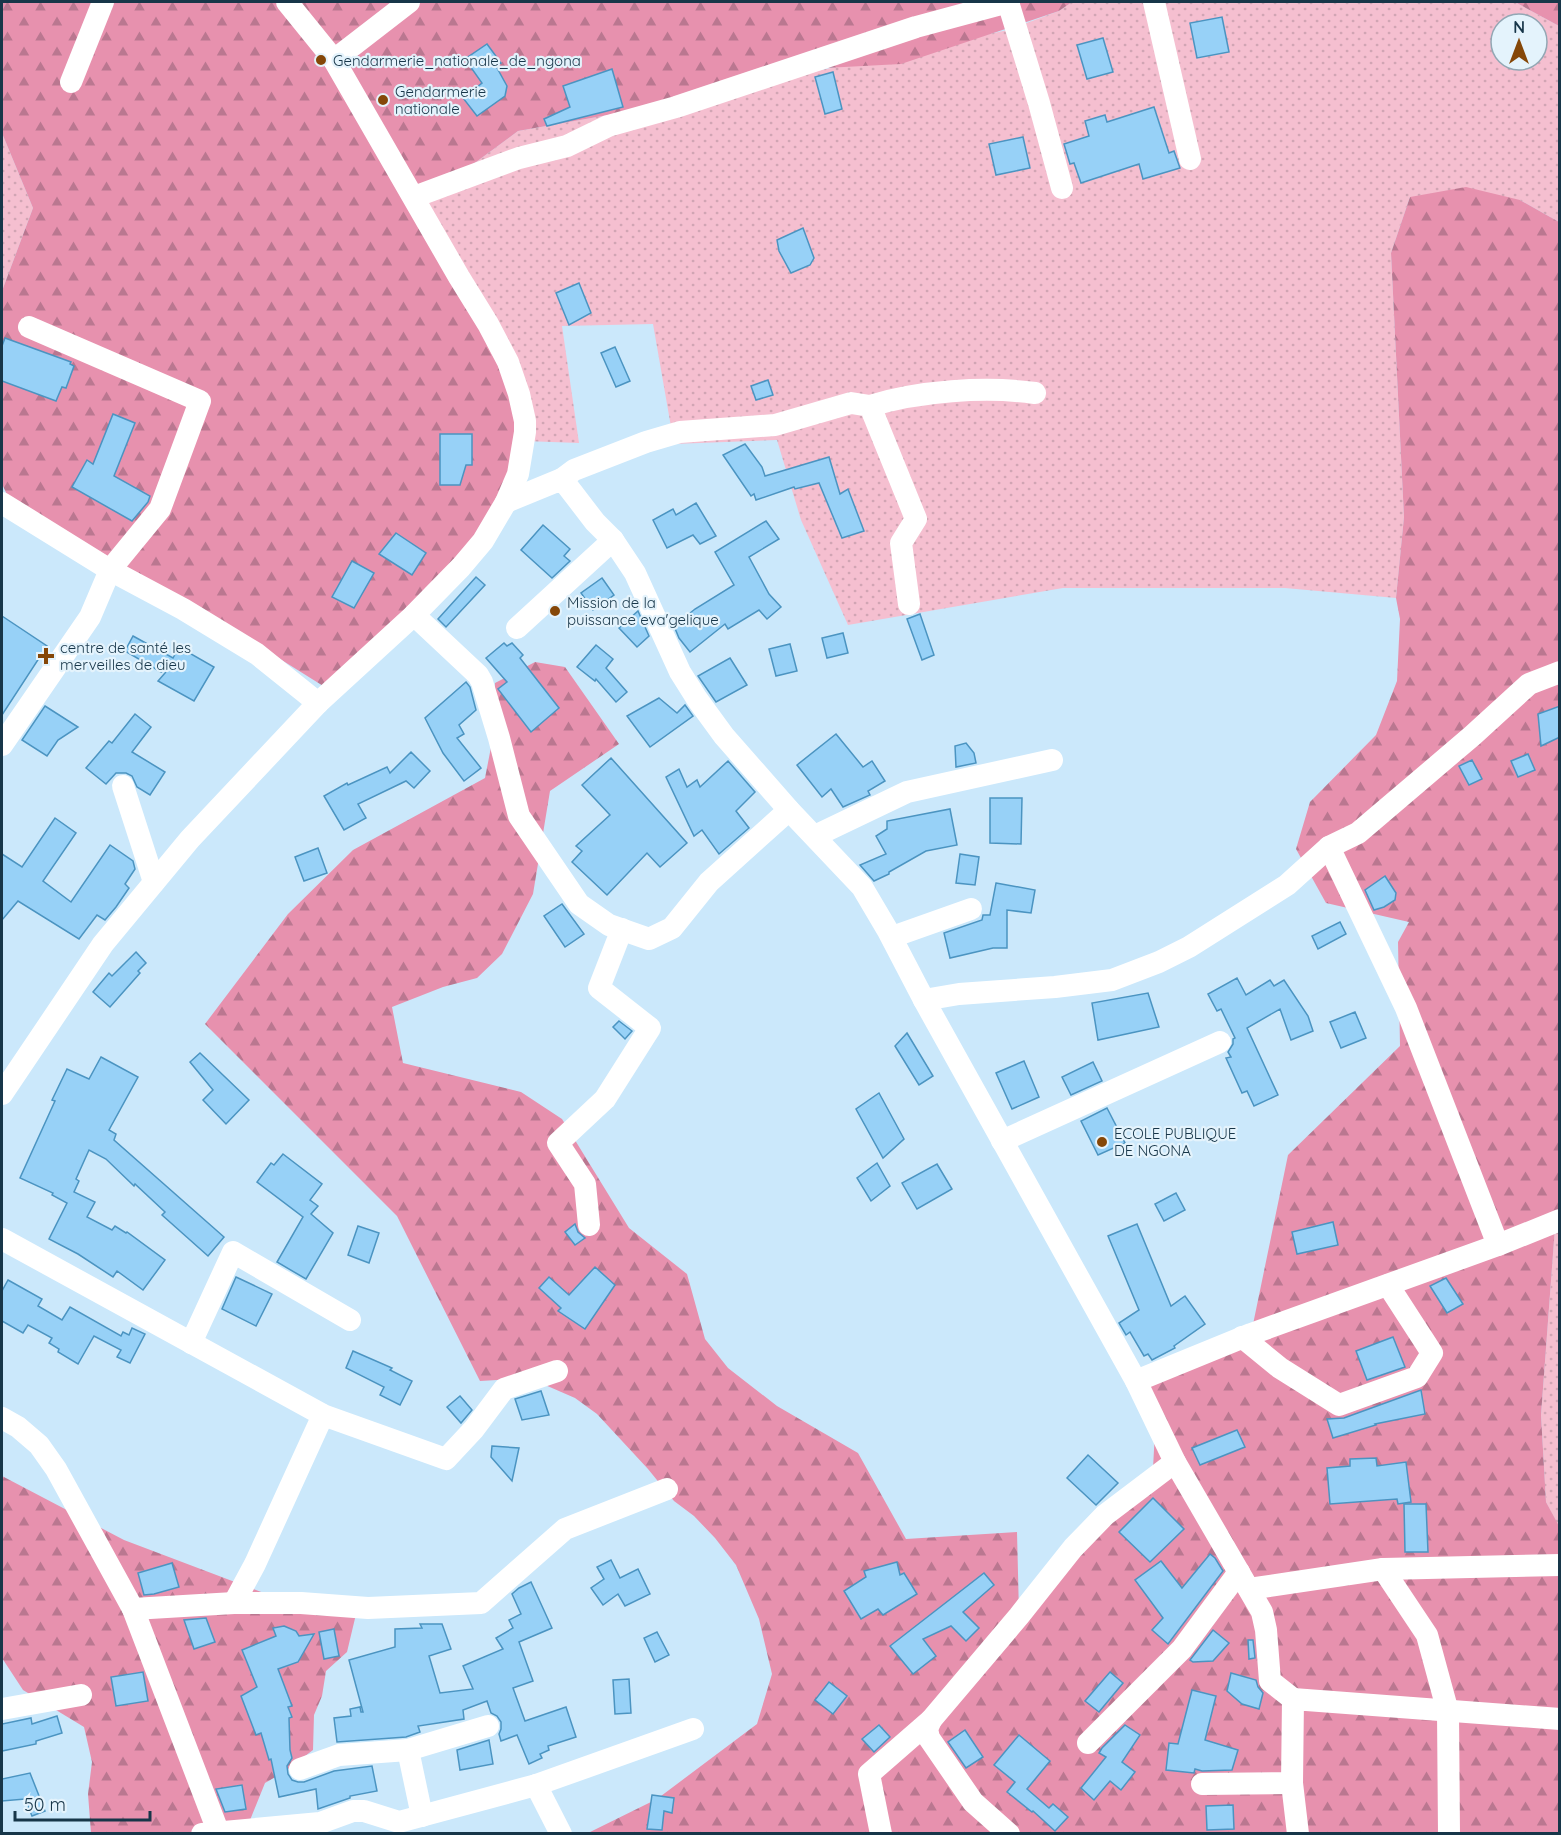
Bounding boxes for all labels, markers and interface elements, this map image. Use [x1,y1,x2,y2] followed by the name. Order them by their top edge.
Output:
[1489,12,1549,72] north arrow
[1513,17,1525,37] text: N
[333,51,581,70] place label: Gendarmerie_nationale_de_ngona
[314,53,328,67] marker: Gendarmerie_nationale_de_ngona
[395,82,486,118] place label: Gendarmerie nationale
[376,93,390,107] marker: Gendarmerie nationale
[567,593,719,629] place label: Mission de la puissance eva'gelique
[548,604,562,618] marker: Mission de la puissance eva'gelique
[60,638,191,674] place label: centre de santé les merveilles de dieu
[37,647,55,665] marker: centre de santé les merveilles de dieu
[1114,1124,1236,1160] place label: ECOLE PUBLIQUE DE NGONA
[1095,1135,1109,1149] marker: ECOLE PUBLIQUE DE NGONA
[15,1784,150,1822] scale bar
[24,1793,66,1816] text: 50 m

